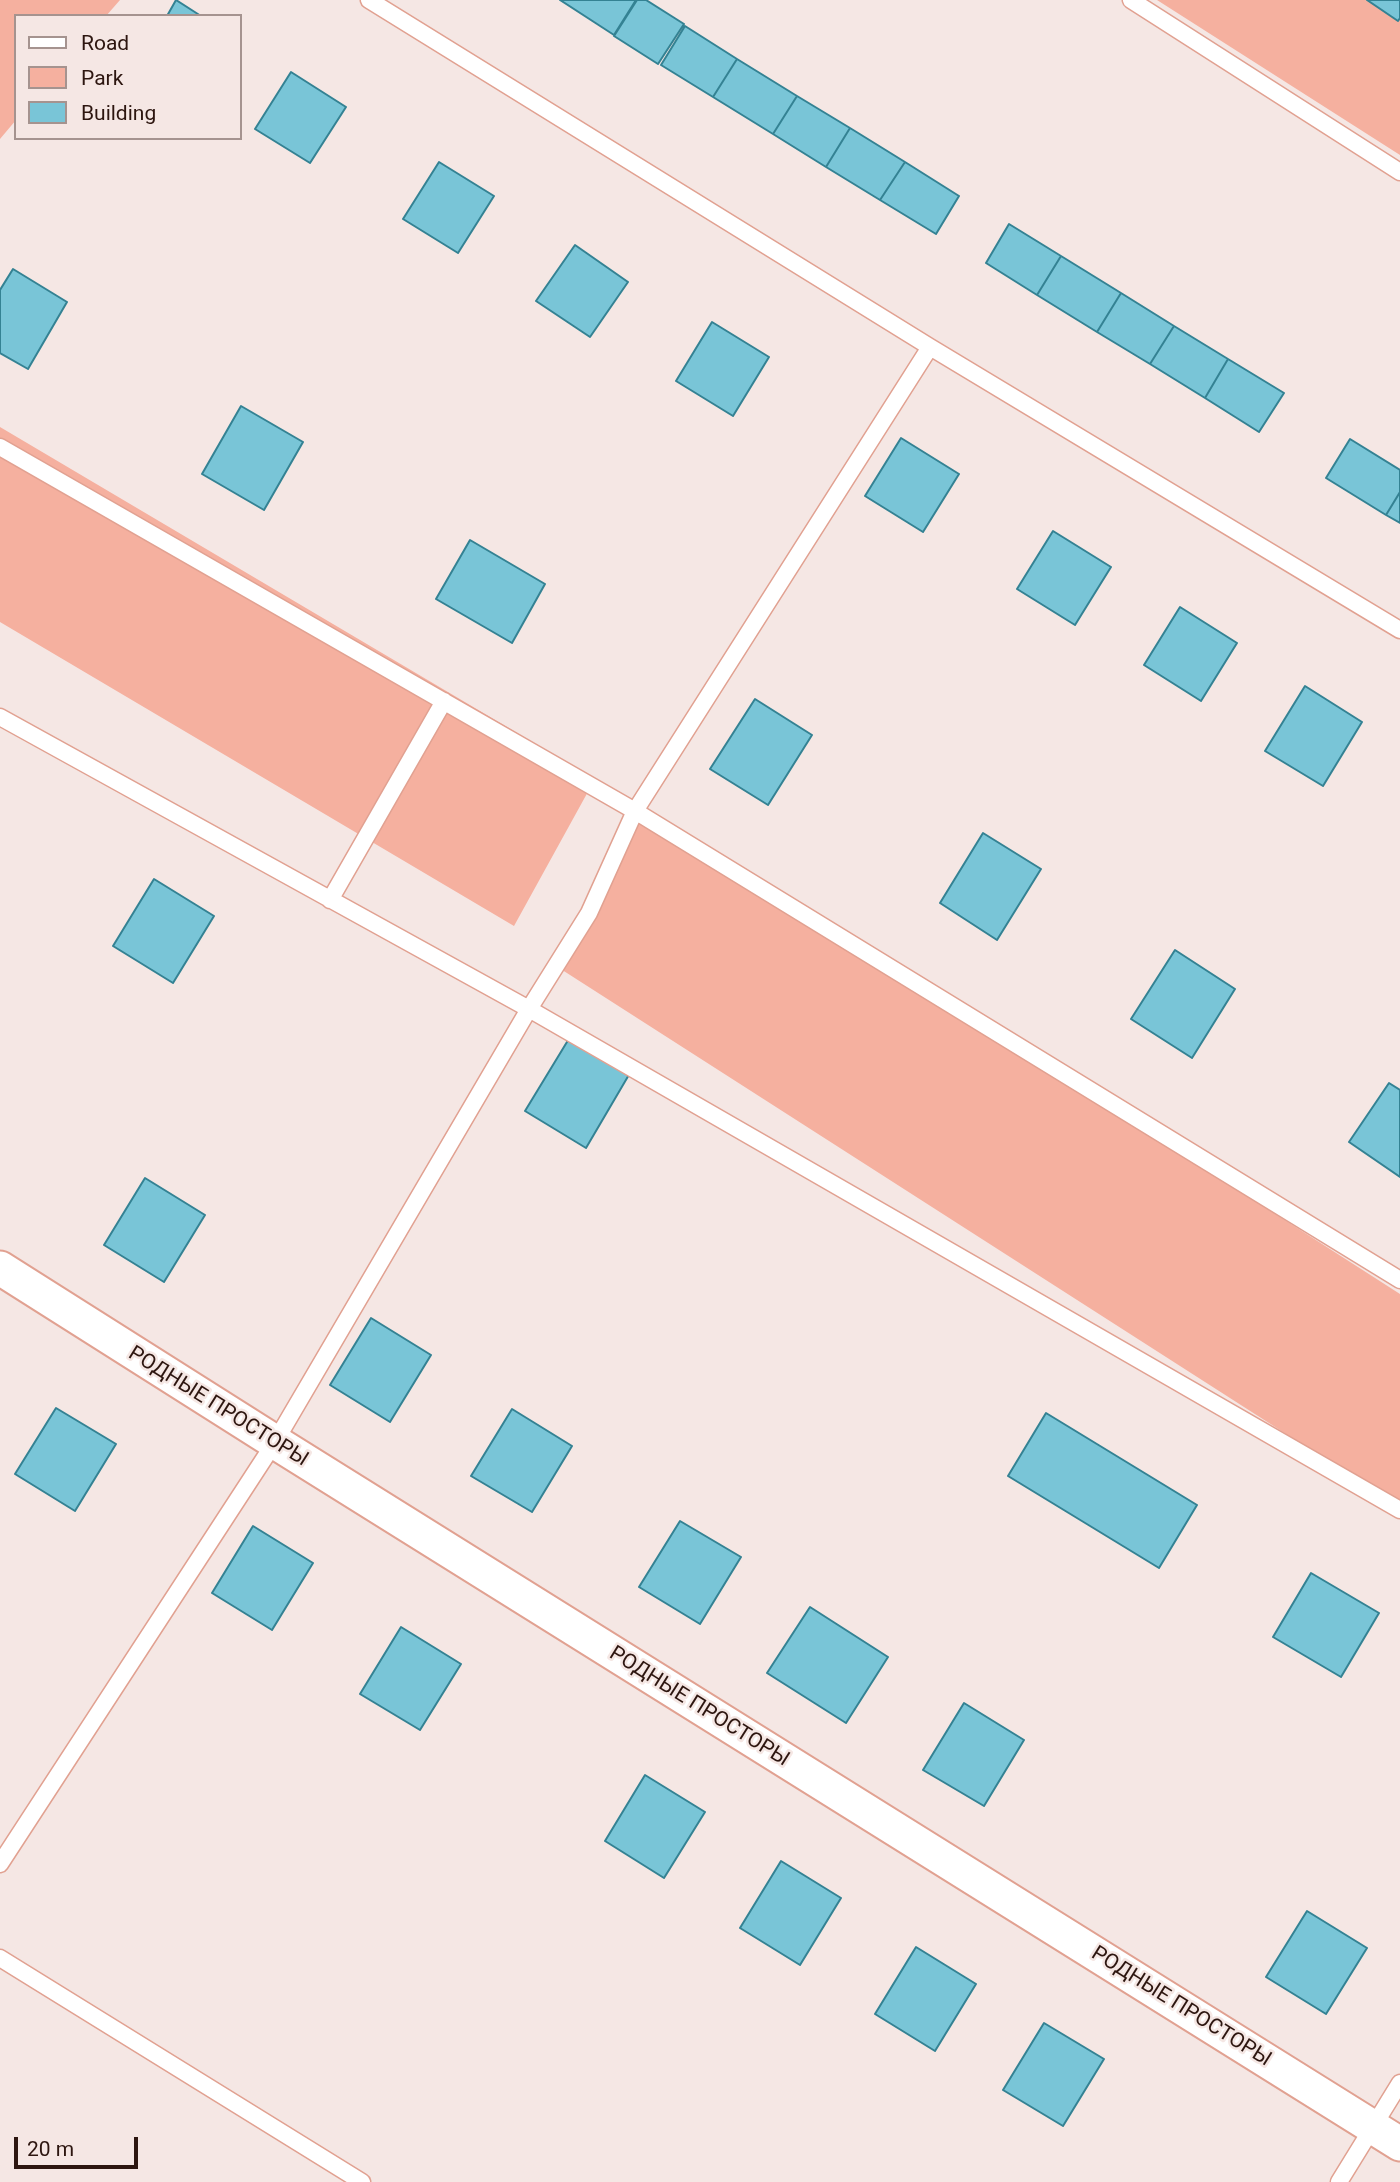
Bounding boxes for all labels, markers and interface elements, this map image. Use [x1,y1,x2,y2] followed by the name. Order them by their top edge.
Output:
[14,14,242,140] legend
[81,31,129,55] text: Road
[81,66,123,90] text: Park
[81,101,156,125] text: Building
[123,1341,313,1473] street label: РОДНЫЕ ПРОСТОРЫ
[604,1641,794,1773] street label: РОДНЫЕ ПРОСТОРЫ
[1086,1941,1276,2073] street label: РОДНЫЕ ПРОСТОРЫ
[18,2122,142,2166] scale bar
[27,2137,74,2161] text: 20 m

